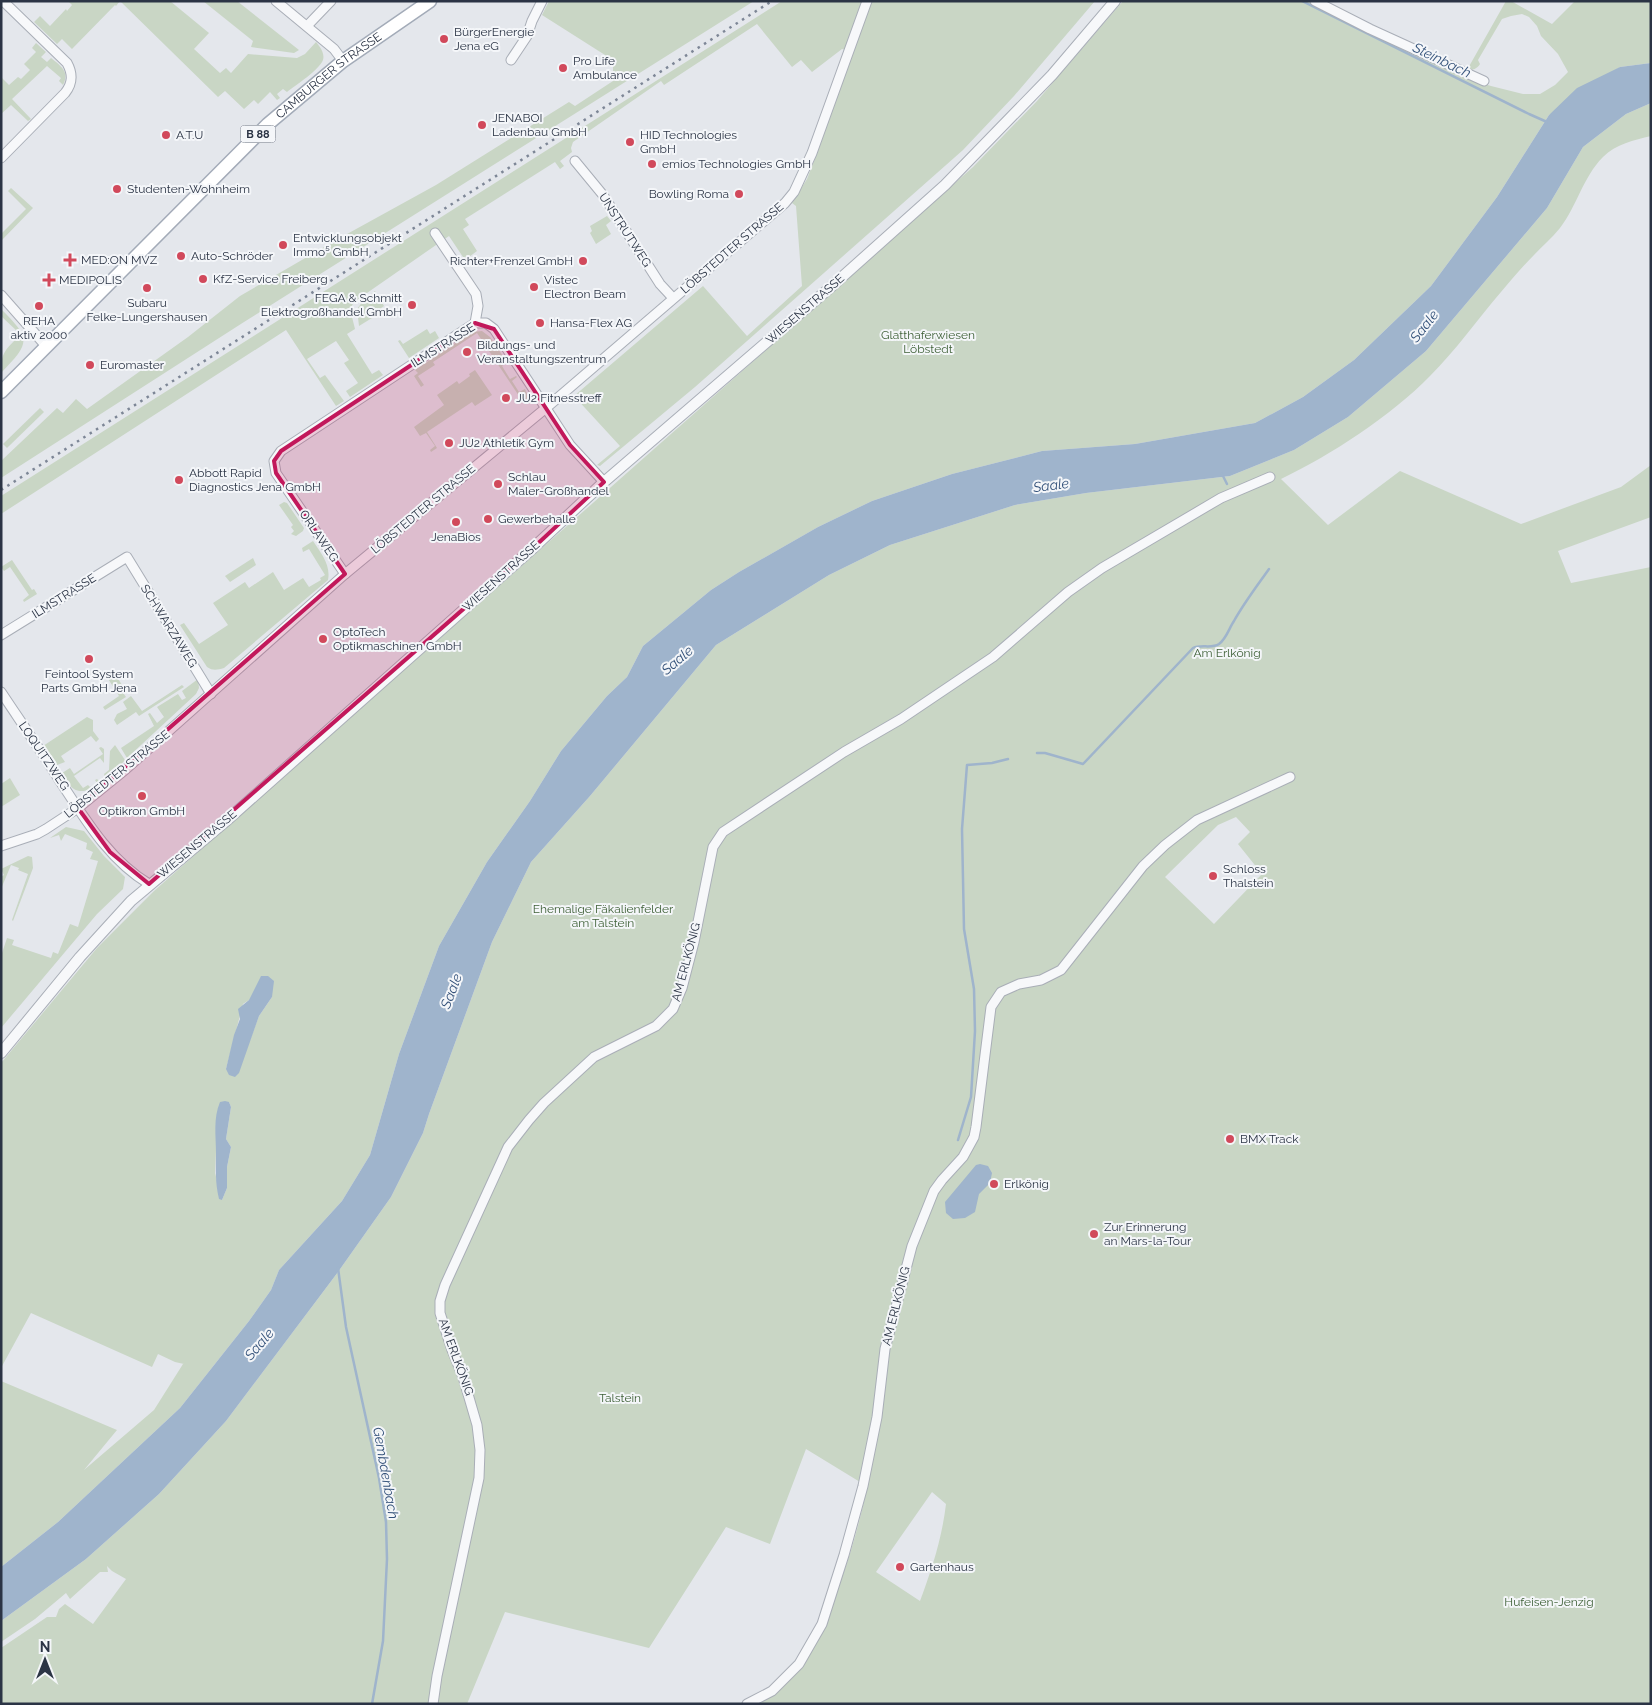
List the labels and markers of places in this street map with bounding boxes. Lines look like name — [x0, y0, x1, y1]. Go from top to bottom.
place label: BürgerEnergie Jena eG — [454, 25, 534, 53]
marker: BürgerEnergie Jena eG — [438, 33, 450, 45]
place label: Pro Life Ambulance — [573, 54, 637, 82]
marker: Pro Life Ambulance — [557, 62, 569, 74]
place label: JENABOI Ladenbau GmbH — [492, 111, 587, 139]
marker: JENABOI Ladenbau GmbH — [476, 119, 488, 131]
place label: A.T.U — [176, 128, 203, 142]
place label: HID Technologies GmbH — [640, 128, 737, 156]
marker: A.T.U — [160, 129, 172, 141]
marker: HID Technologies GmbH — [624, 136, 636, 148]
place label: emios Technologies GmbH — [662, 157, 811, 171]
marker: emios Technologies GmbH — [646, 158, 658, 170]
place label: Studenten-Wohnheim — [127, 182, 250, 196]
marker: Studenten-Wohnheim — [111, 183, 123, 195]
place label: Bowling Roma — [649, 187, 729, 201]
marker: Bowling Roma — [733, 188, 745, 200]
place label: Entwicklungsobjekt Immo⁵ GmbH — [293, 231, 402, 259]
marker: Entwicklungsobjekt Immo⁵ GmbH — [277, 239, 289, 251]
place label: Auto-Schröder — [191, 249, 274, 263]
marker: Auto-Schröder — [175, 250, 187, 262]
marker: MED:ON MVZ — [63, 253, 77, 267]
place label: MED:ON MVZ — [81, 253, 158, 267]
place label: Richter+Frenzel GmbH — [450, 254, 573, 268]
marker: Richter+Frenzel GmbH — [577, 255, 589, 267]
place label: KfZ-Service Freiberg — [213, 272, 328, 286]
place label: MEDIPOLIS — [59, 273, 122, 287]
marker: KfZ-Service Freiberg — [197, 273, 209, 285]
place label: Vistec Electron Beam — [544, 273, 626, 301]
marker: MEDIPOLIS — [43, 274, 55, 286]
marker: Vistec Electron Beam — [528, 281, 540, 293]
marker: Subaru Felke-Lungershausen — [141, 282, 153, 294]
place label: FEGA & Schmitt Elektrogroßhandel GmbH — [261, 291, 402, 319]
place label: Subaru Felke-Lungershausen — [86, 296, 208, 324]
marker: FEGA & Schmitt Elektrogroßhandel GmbH — [406, 299, 418, 311]
marker: REHA aktiv 2000 — [33, 300, 45, 312]
place label: REHA aktiv 2000 — [11, 314, 67, 342]
place label: Hansa-Flex AG — [550, 316, 632, 330]
marker: Hansa-Flex AG — [534, 317, 546, 329]
place label: Bildungs- und Veranstaltungszentrum — [477, 338, 606, 366]
marker: Bildungs- und Veranstaltungszentrum — [461, 346, 473, 358]
place label: Euromaster — [100, 358, 165, 372]
marker: Euromaster — [84, 359, 96, 371]
place label: JU2 Fitnesstreff — [516, 391, 602, 405]
marker: JU2 Fitnesstreff — [500, 392, 512, 404]
place label: JU2 Athletik Gym — [459, 436, 554, 450]
marker: JU2 Athletik Gym — [443, 437, 455, 449]
place label: Abbott Rapid Diagnostics Jena GmbH — [189, 466, 321, 494]
place label: Schlau Maler-Großhandel — [508, 470, 610, 498]
marker: Abbott Rapid Diagnostics Jena GmbH — [173, 474, 185, 486]
marker: Schlau Maler-Großhandel — [492, 478, 504, 490]
place label: Gewerbehalle — [498, 512, 576, 526]
marker: Gewerbehalle — [482, 513, 494, 525]
marker: JenaBios — [450, 516, 462, 528]
place label: JenaBios — [431, 530, 481, 544]
place label: OptoTech Optikmaschinen GmbH — [333, 625, 462, 653]
marker: OptoTech Optikmaschinen GmbH — [317, 633, 329, 645]
marker: Feintool System Parts GmbH Jena — [83, 653, 95, 665]
place label: Feintool System Parts GmbH Jena — [41, 667, 137, 695]
marker: Optikron GmbH — [136, 790, 148, 802]
place label: Optikron GmbH — [99, 804, 185, 818]
place label: Schloss Thalstein — [1223, 862, 1274, 890]
marker: Schloss Thalstein — [1207, 870, 1219, 882]
place label: BMX Track — [1240, 1132, 1299, 1146]
marker: BMX Track — [1224, 1133, 1236, 1145]
place label: Erlkönig — [1004, 1177, 1049, 1191]
marker: Erlkönig — [988, 1178, 1000, 1190]
place label: Zur Erinnerung an Mars-la-Tour — [1104, 1220, 1192, 1248]
marker: Zur Erinnerung an Mars-la-Tour — [1088, 1228, 1100, 1240]
place label: Gartenhaus — [910, 1560, 974, 1574]
marker: Gartenhaus — [894, 1561, 906, 1573]

